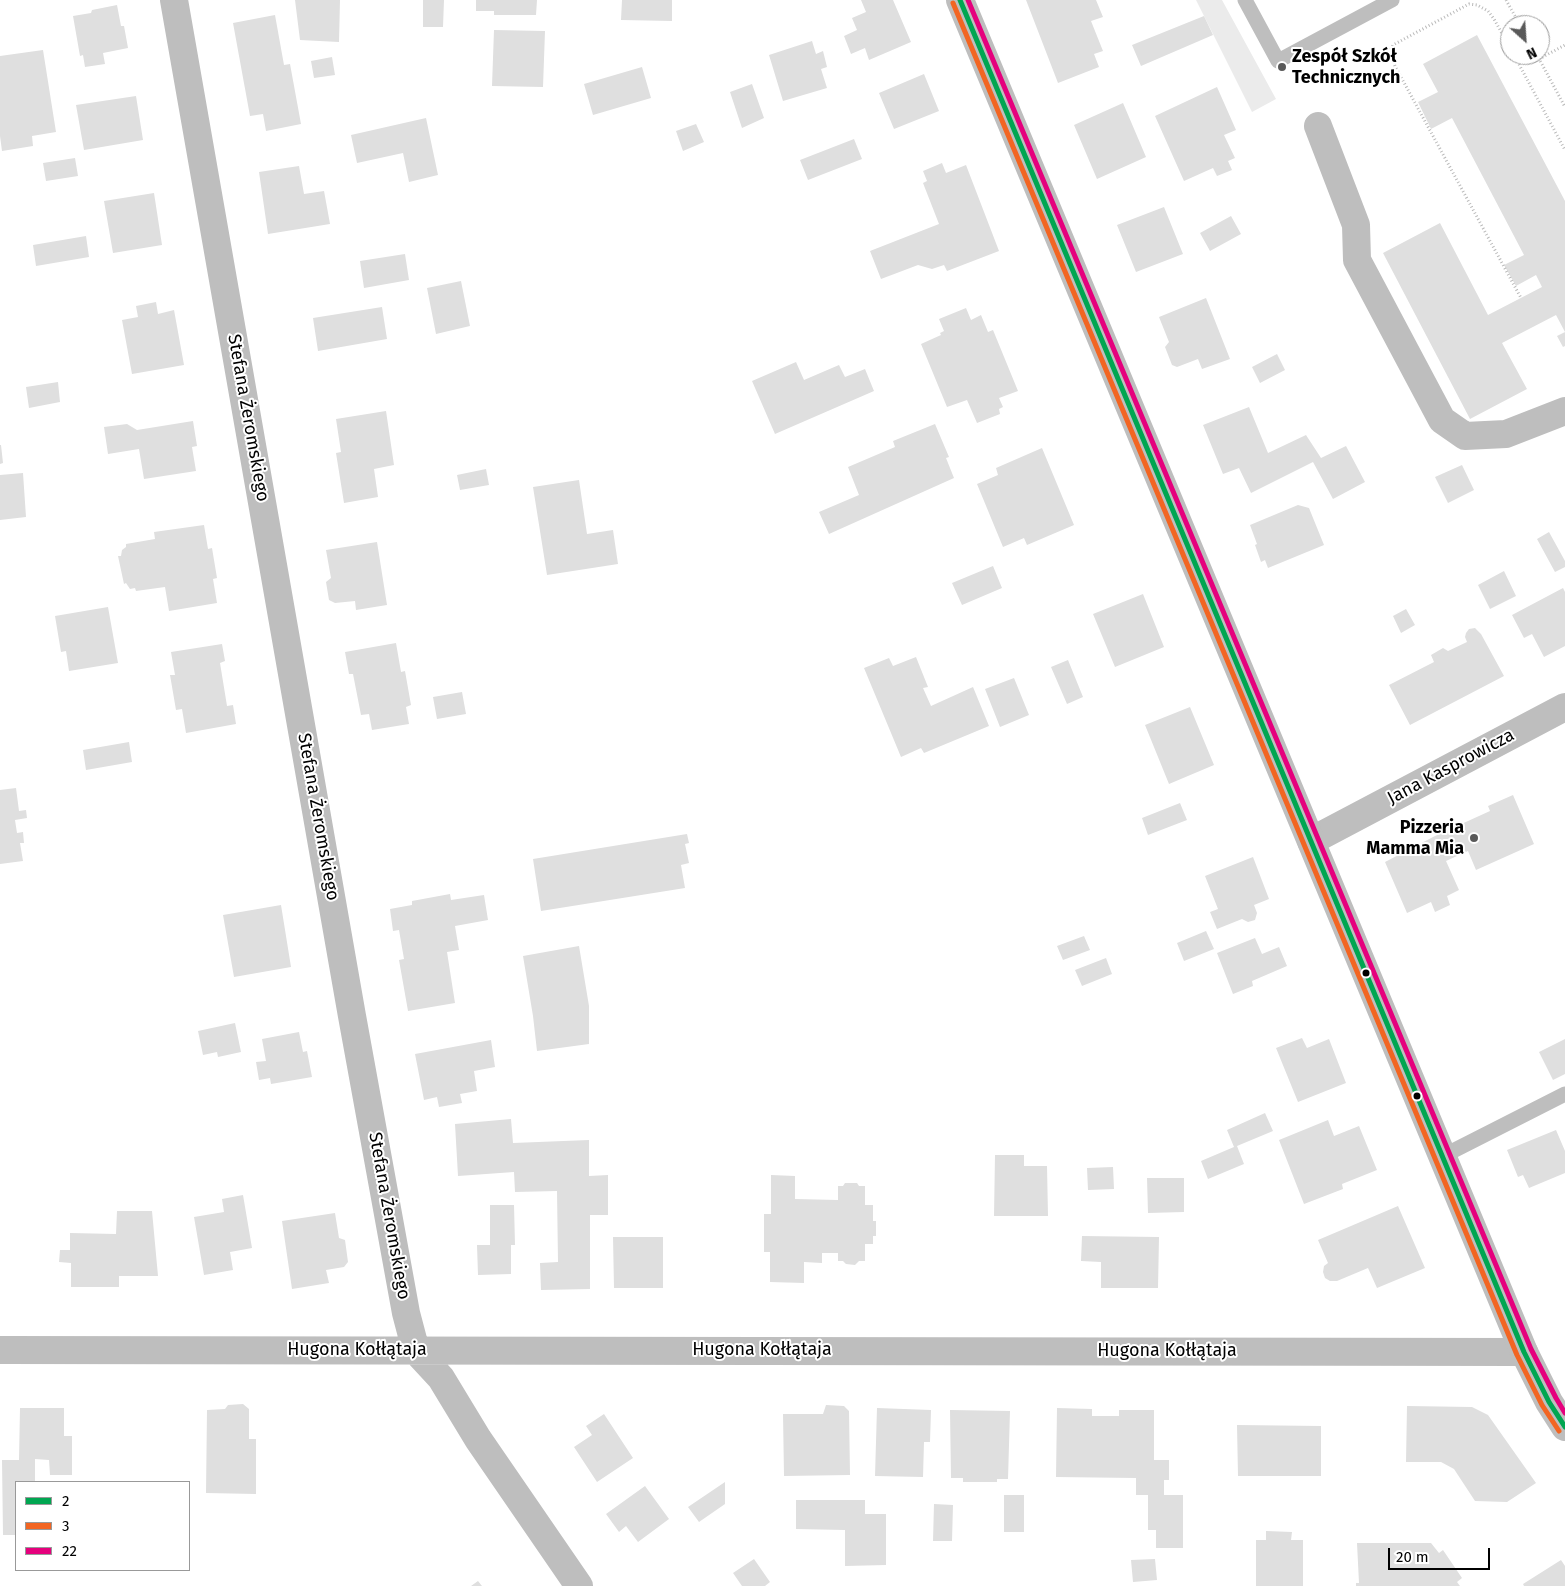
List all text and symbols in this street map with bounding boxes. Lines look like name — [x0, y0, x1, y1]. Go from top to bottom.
north arrow — [1500, 15, 1550, 65]
text: N — [1523, 43, 1539, 63]
place label: Zespół Szkół Technicznych — [1292, 46, 1400, 88]
marker: Zespół Szkół Technicznych — [1276, 61, 1288, 73]
street label: Stefana Żeromskiego — [223, 333, 273, 503]
street label: Jana Kasprowicza — [1384, 724, 1518, 810]
street label: Stefana Żeromskiego — [293, 732, 343, 902]
place label: Pizzeria Mamma Mia — [1366, 817, 1464, 860]
marker: Pizzeria Mamma Mia — [1468, 832, 1480, 844]
unlabelled marker — [1361, 968, 1371, 978]
unlabelled marker — [1412, 1091, 1422, 1101]
street label: Stefana Żeromskiego — [364, 1131, 414, 1301]
street label: Hugona Kołłątaja — [287, 1339, 427, 1361]
street label: Hugona Kołłątaja — [692, 1339, 832, 1361]
street label: Hugona Kołłątaja — [1097, 1340, 1237, 1362]
legend — [15, 1481, 190, 1571]
text: 2 — [62, 1492, 69, 1510]
text: 3 — [62, 1517, 70, 1535]
scale bar — [1390, 1538, 1492, 1570]
text: 22 — [62, 1542, 77, 1560]
text: 20 m — [1396, 1548, 1429, 1566]

